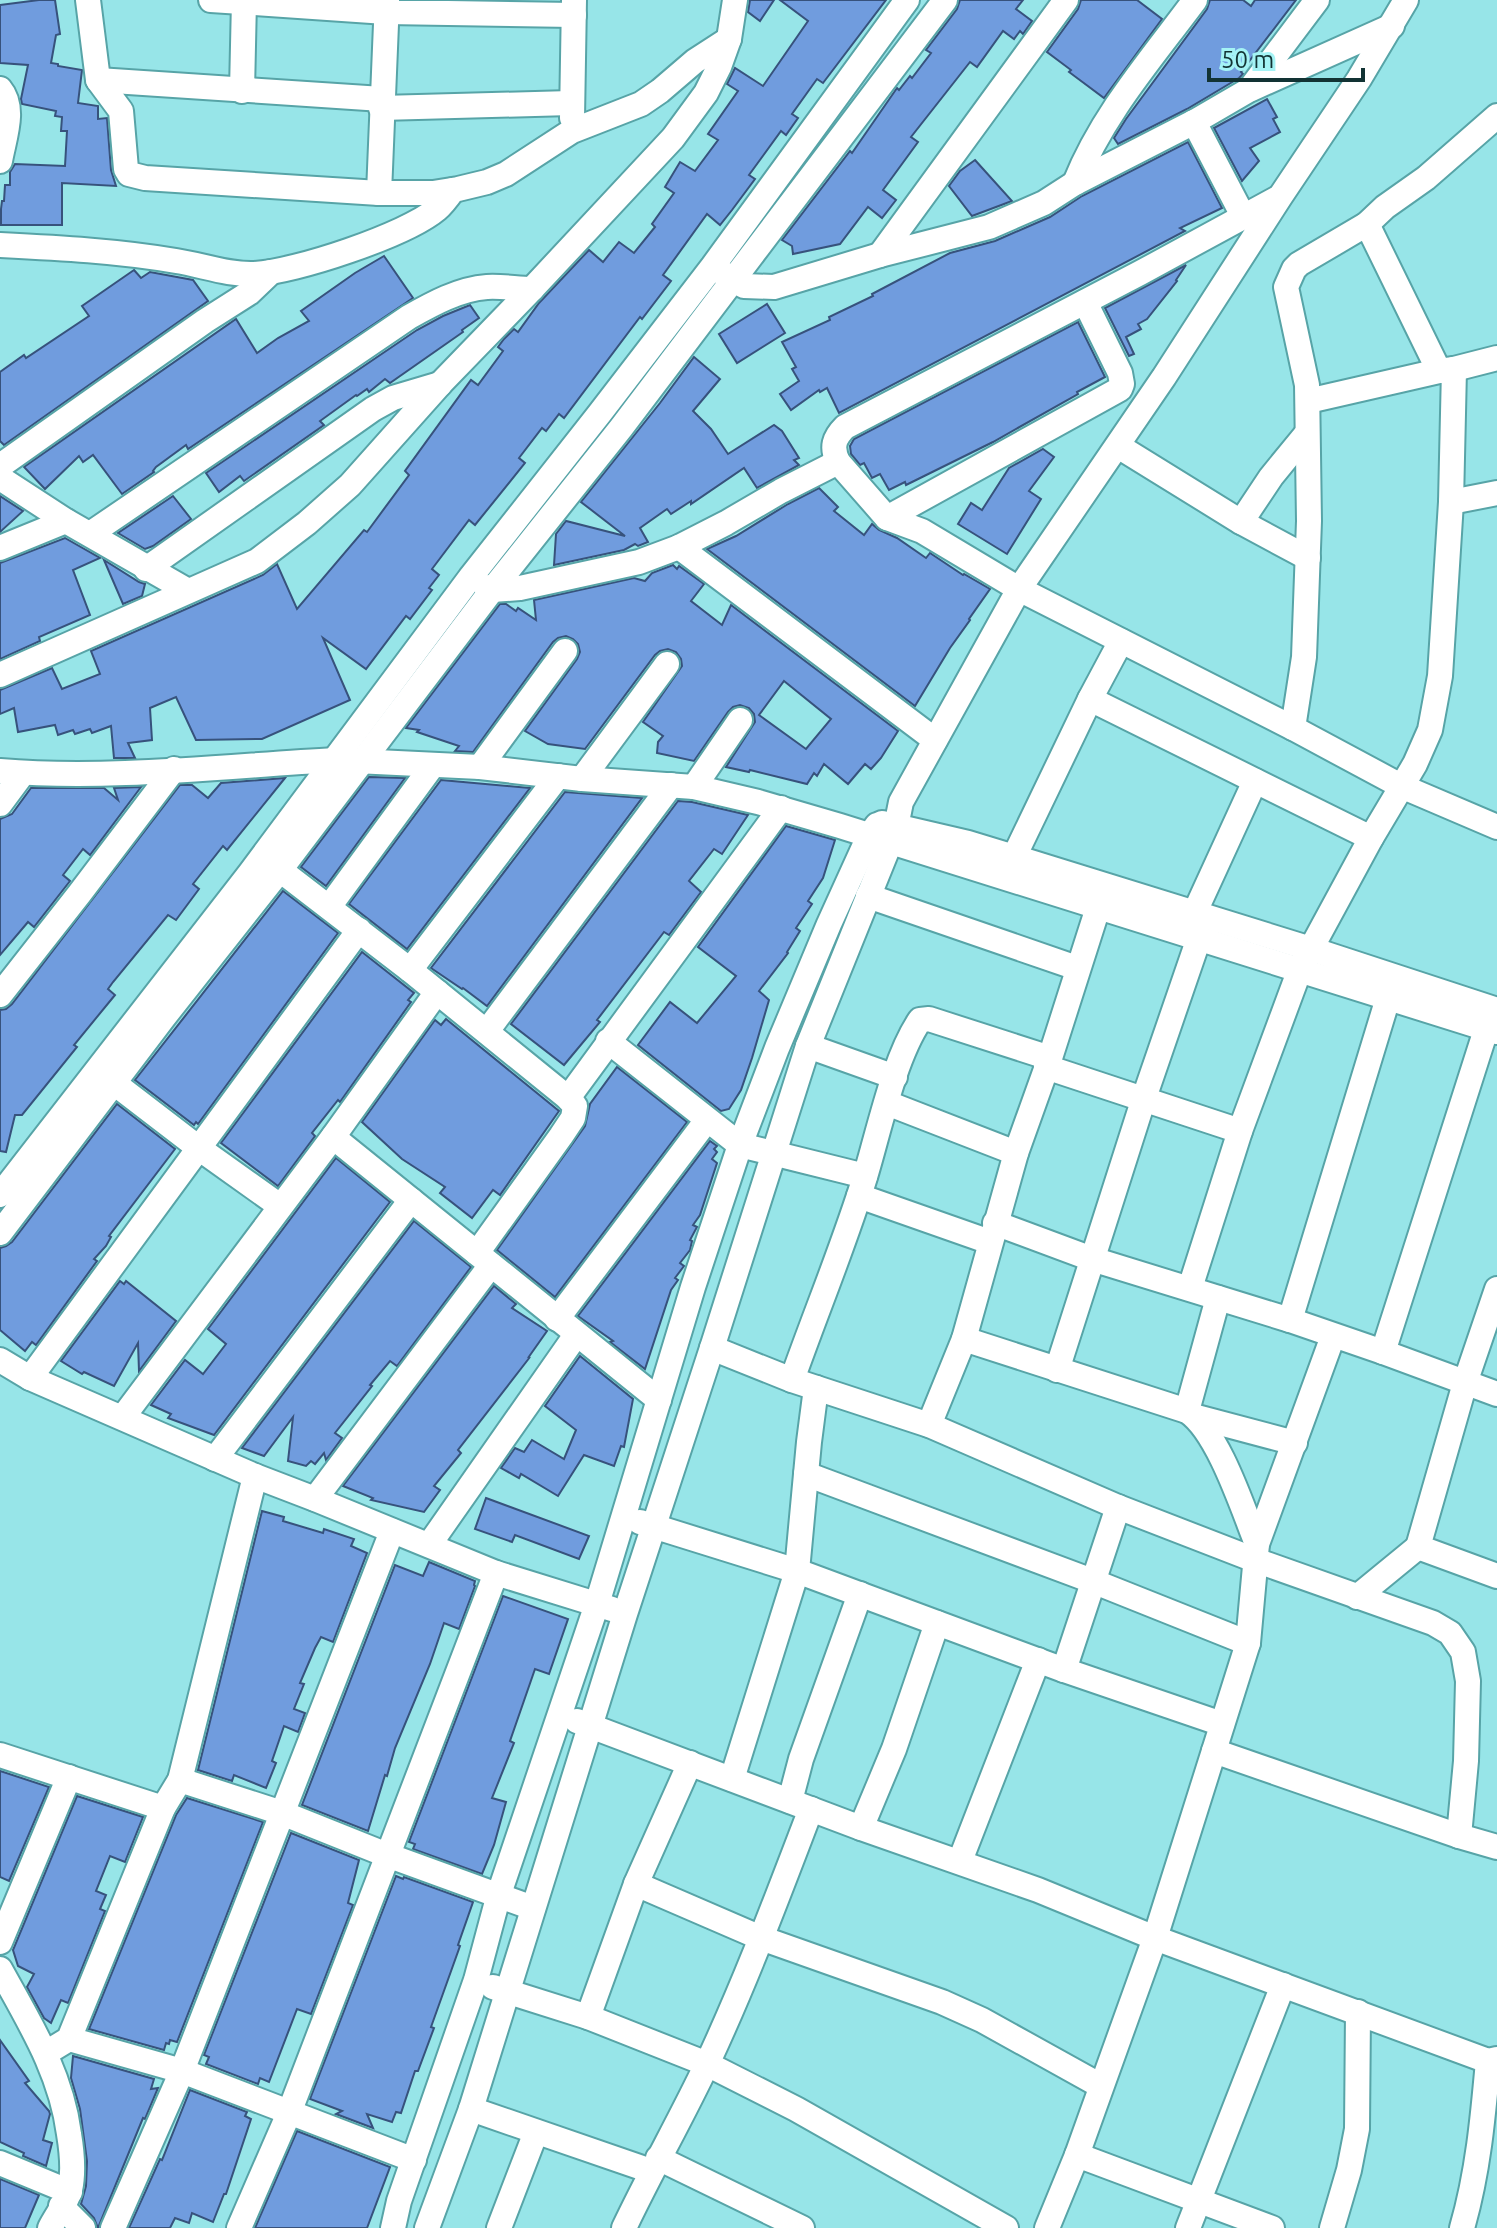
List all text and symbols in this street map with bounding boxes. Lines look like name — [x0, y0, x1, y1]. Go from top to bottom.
scale bar — [1209, 32, 1363, 82]
text: 50 m — [1221, 46, 1274, 73]

